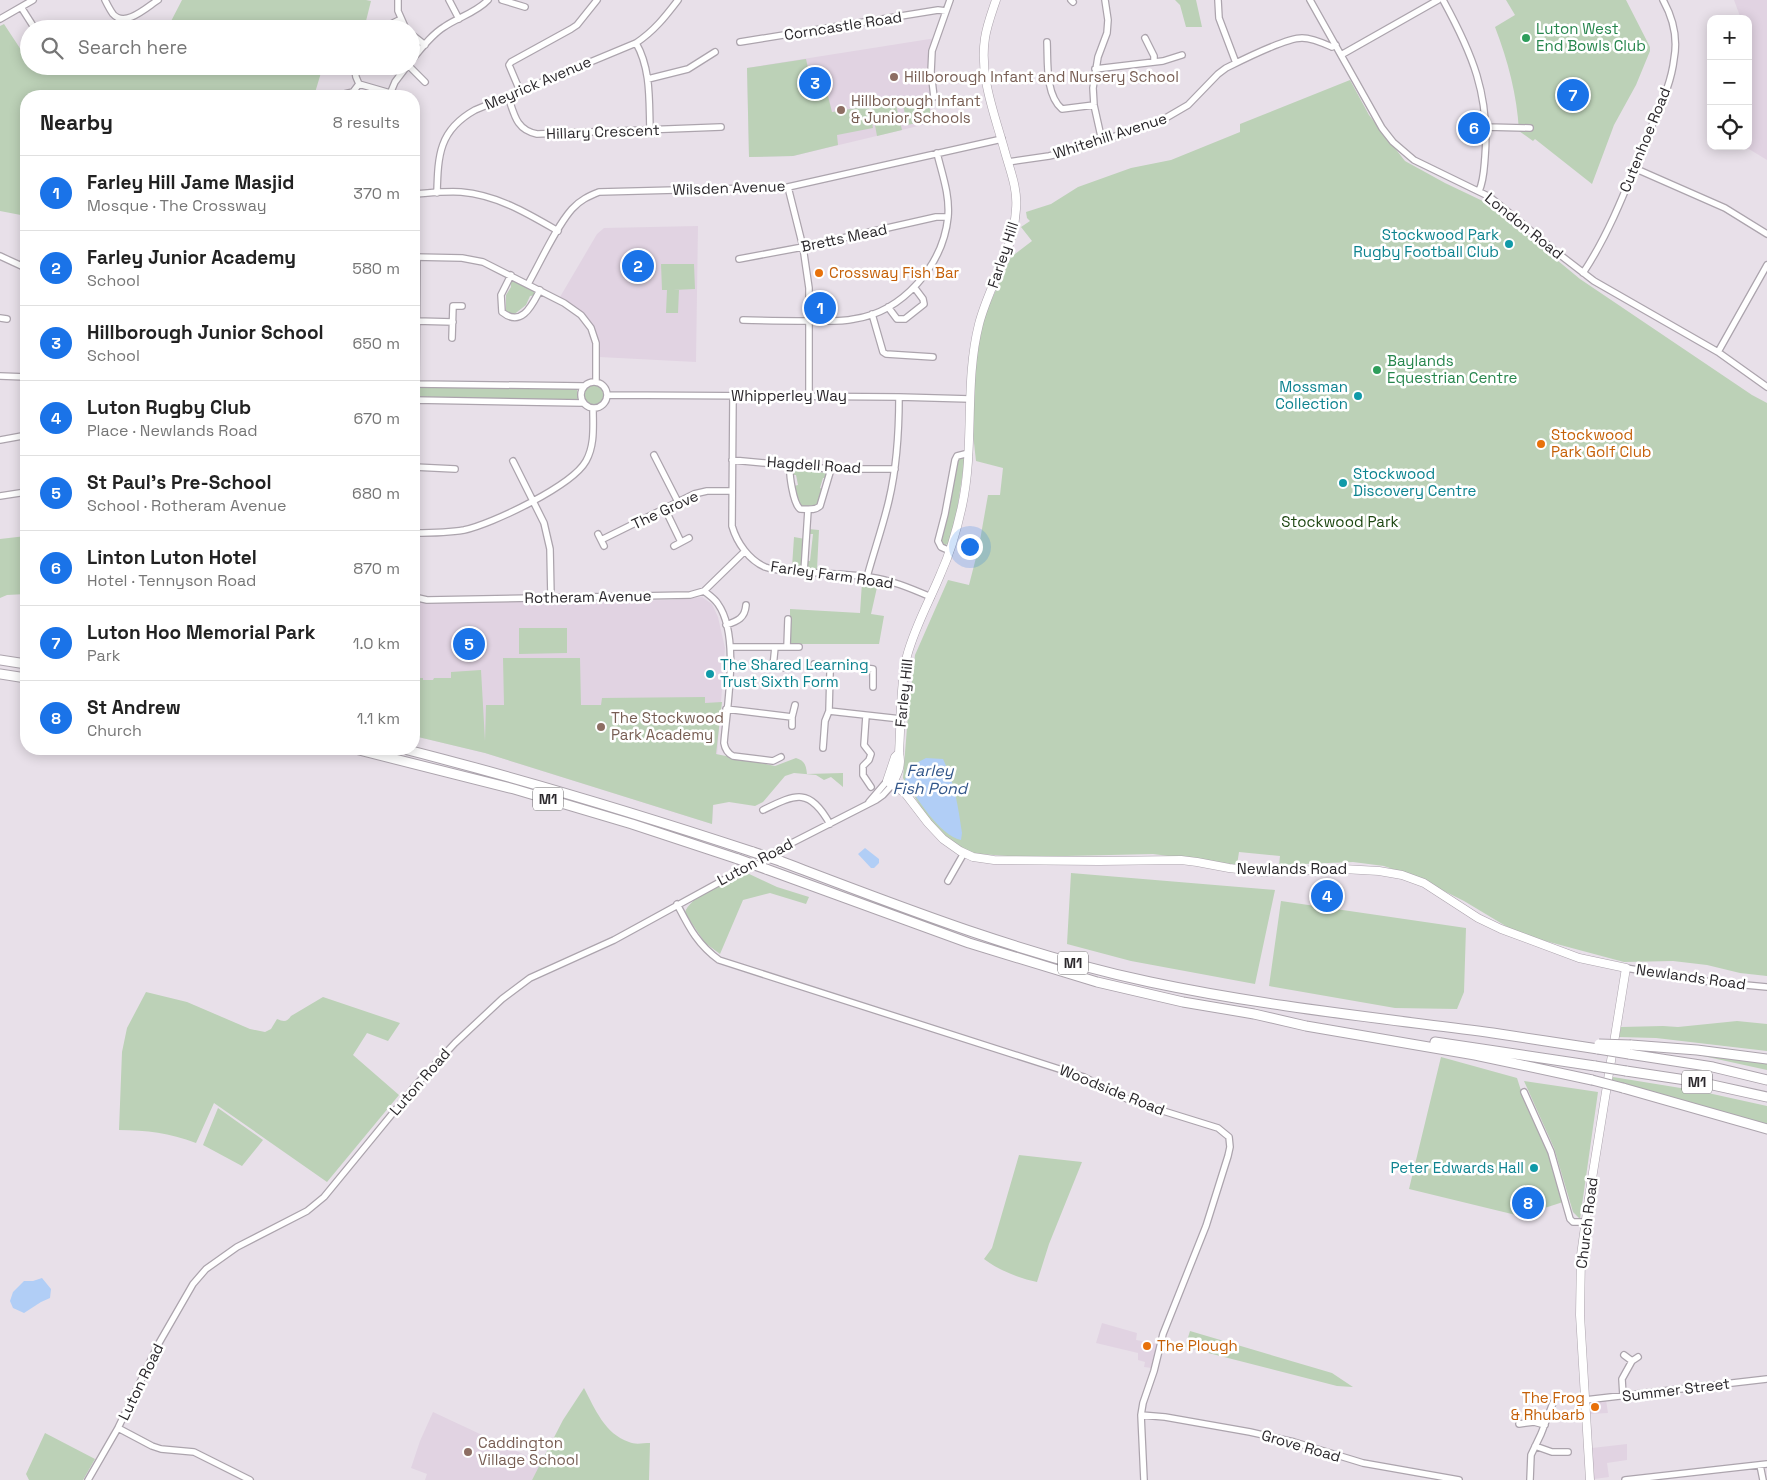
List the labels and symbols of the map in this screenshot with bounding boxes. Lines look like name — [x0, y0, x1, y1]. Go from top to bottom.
street label: Corncastle Road — [783, 7, 903, 44]
place label: Luton West End Bowls Club — [1536, 19, 1646, 55]
marker: Luton West End Bowls Club — [1520, 32, 1532, 44]
street label: Meyrick Avenue — [482, 51, 594, 114]
pin: 3 — [799, 64, 831, 102]
place label: Hillborough Infant and Nursery School — [904, 67, 1179, 86]
marker: Hillborough Infant and Nursery School — [888, 71, 900, 83]
pin: 7 — [1557, 76, 1589, 114]
street label: Cutenhoe Road — [1615, 85, 1674, 195]
place label: Hillborough Infant & Junior Schools — [851, 91, 981, 127]
marker: Hillborough Infant & Junior Schools — [835, 104, 847, 116]
street label: Whitehill Avenue — [1051, 108, 1169, 163]
pin: 6 — [1458, 109, 1490, 147]
street label: Hillary Crescent — [546, 120, 660, 143]
street label: Wilsden Avenue — [672, 176, 786, 199]
street label: London Road — [1481, 188, 1567, 263]
street label: Bretts Mead — [799, 219, 889, 256]
street label: Farley Hill — [983, 219, 1022, 290]
place label: Stockwood Park Rugby Football Club — [1353, 225, 1499, 261]
marker: Stockwood Park Rugby Football Club — [1503, 238, 1515, 250]
pin: 2 — [622, 247, 654, 285]
place label: Crossway Fish Bar — [829, 263, 960, 282]
marker: Crossway Fish Bar — [813, 267, 825, 279]
pin: 1 — [804, 289, 836, 327]
place label: Baylands Equestrian Centre — [1387, 351, 1518, 387]
marker: Baylands Equestrian Centre — [1371, 364, 1383, 376]
place label: Mossman Collection — [1275, 377, 1348, 413]
street label: Whipperley Way — [731, 386, 847, 405]
marker: Mossman Collection — [1352, 390, 1364, 402]
place label: Stockwood Park Golf Club — [1551, 425, 1652, 461]
marker: Stockwood Park Golf Club — [1535, 438, 1547, 450]
street label: Hagdell Road — [766, 452, 862, 477]
place label: Stockwood Discovery Centre — [1353, 464, 1477, 500]
marker: Stockwood Discovery Centre — [1337, 477, 1349, 489]
street label: The Grove — [628, 486, 701, 533]
park label: Stockwood Park — [1281, 512, 1399, 531]
your location — [957, 534, 983, 560]
street label: Farley Farm Road — [769, 556, 895, 593]
street label: Rotheram Avenue — [524, 586, 652, 607]
pin: 5 — [453, 625, 485, 663]
place label: The Shared Learning Trust Sixth Form — [720, 655, 869, 691]
street label: Farley Hill — [890, 658, 917, 728]
marker: The Shared Learning Trust Sixth Form — [704, 668, 716, 680]
place label: The Stockwood Park Academy — [611, 708, 724, 744]
marker: The Stockwood Park Academy — [595, 721, 607, 733]
water label: Farley Fish Pond — [893, 760, 969, 799]
road number: M1 — [533, 788, 563, 811]
street label: Luton Road — [714, 834, 796, 889]
street label: Newlands Road — [1237, 859, 1347, 878]
pin: 4 — [1311, 877, 1343, 915]
road number: M1 — [1058, 951, 1088, 974]
street label: Newlands Road — [1635, 959, 1747, 994]
street label: Luton Road — [385, 1044, 454, 1119]
street label: Woodside Road — [1057, 1060, 1168, 1119]
road number: M1 — [1682, 1070, 1712, 1094]
place label: Peter Edwards Hall — [1390, 1158, 1524, 1177]
marker: Peter Edwards Hall — [1528, 1162, 1540, 1174]
street label: Church Road — [1571, 1176, 1602, 1270]
pin: 8 — [1512, 1184, 1544, 1222]
place label: The Plough — [1157, 1336, 1238, 1355]
street label: Luton Road — [114, 1340, 167, 1423]
marker: The Plough — [1141, 1340, 1153, 1352]
street label: Summer Street — [1621, 1373, 1731, 1406]
place label: The Frog & Rhubarb — [1511, 1388, 1585, 1424]
marker: The Frog & Rhubarb — [1589, 1401, 1601, 1413]
street label: Grove Road — [1259, 1425, 1343, 1466]
place label: Caddington Village School — [478, 1433, 579, 1469]
marker: Caddington Village School — [462, 1446, 474, 1458]

